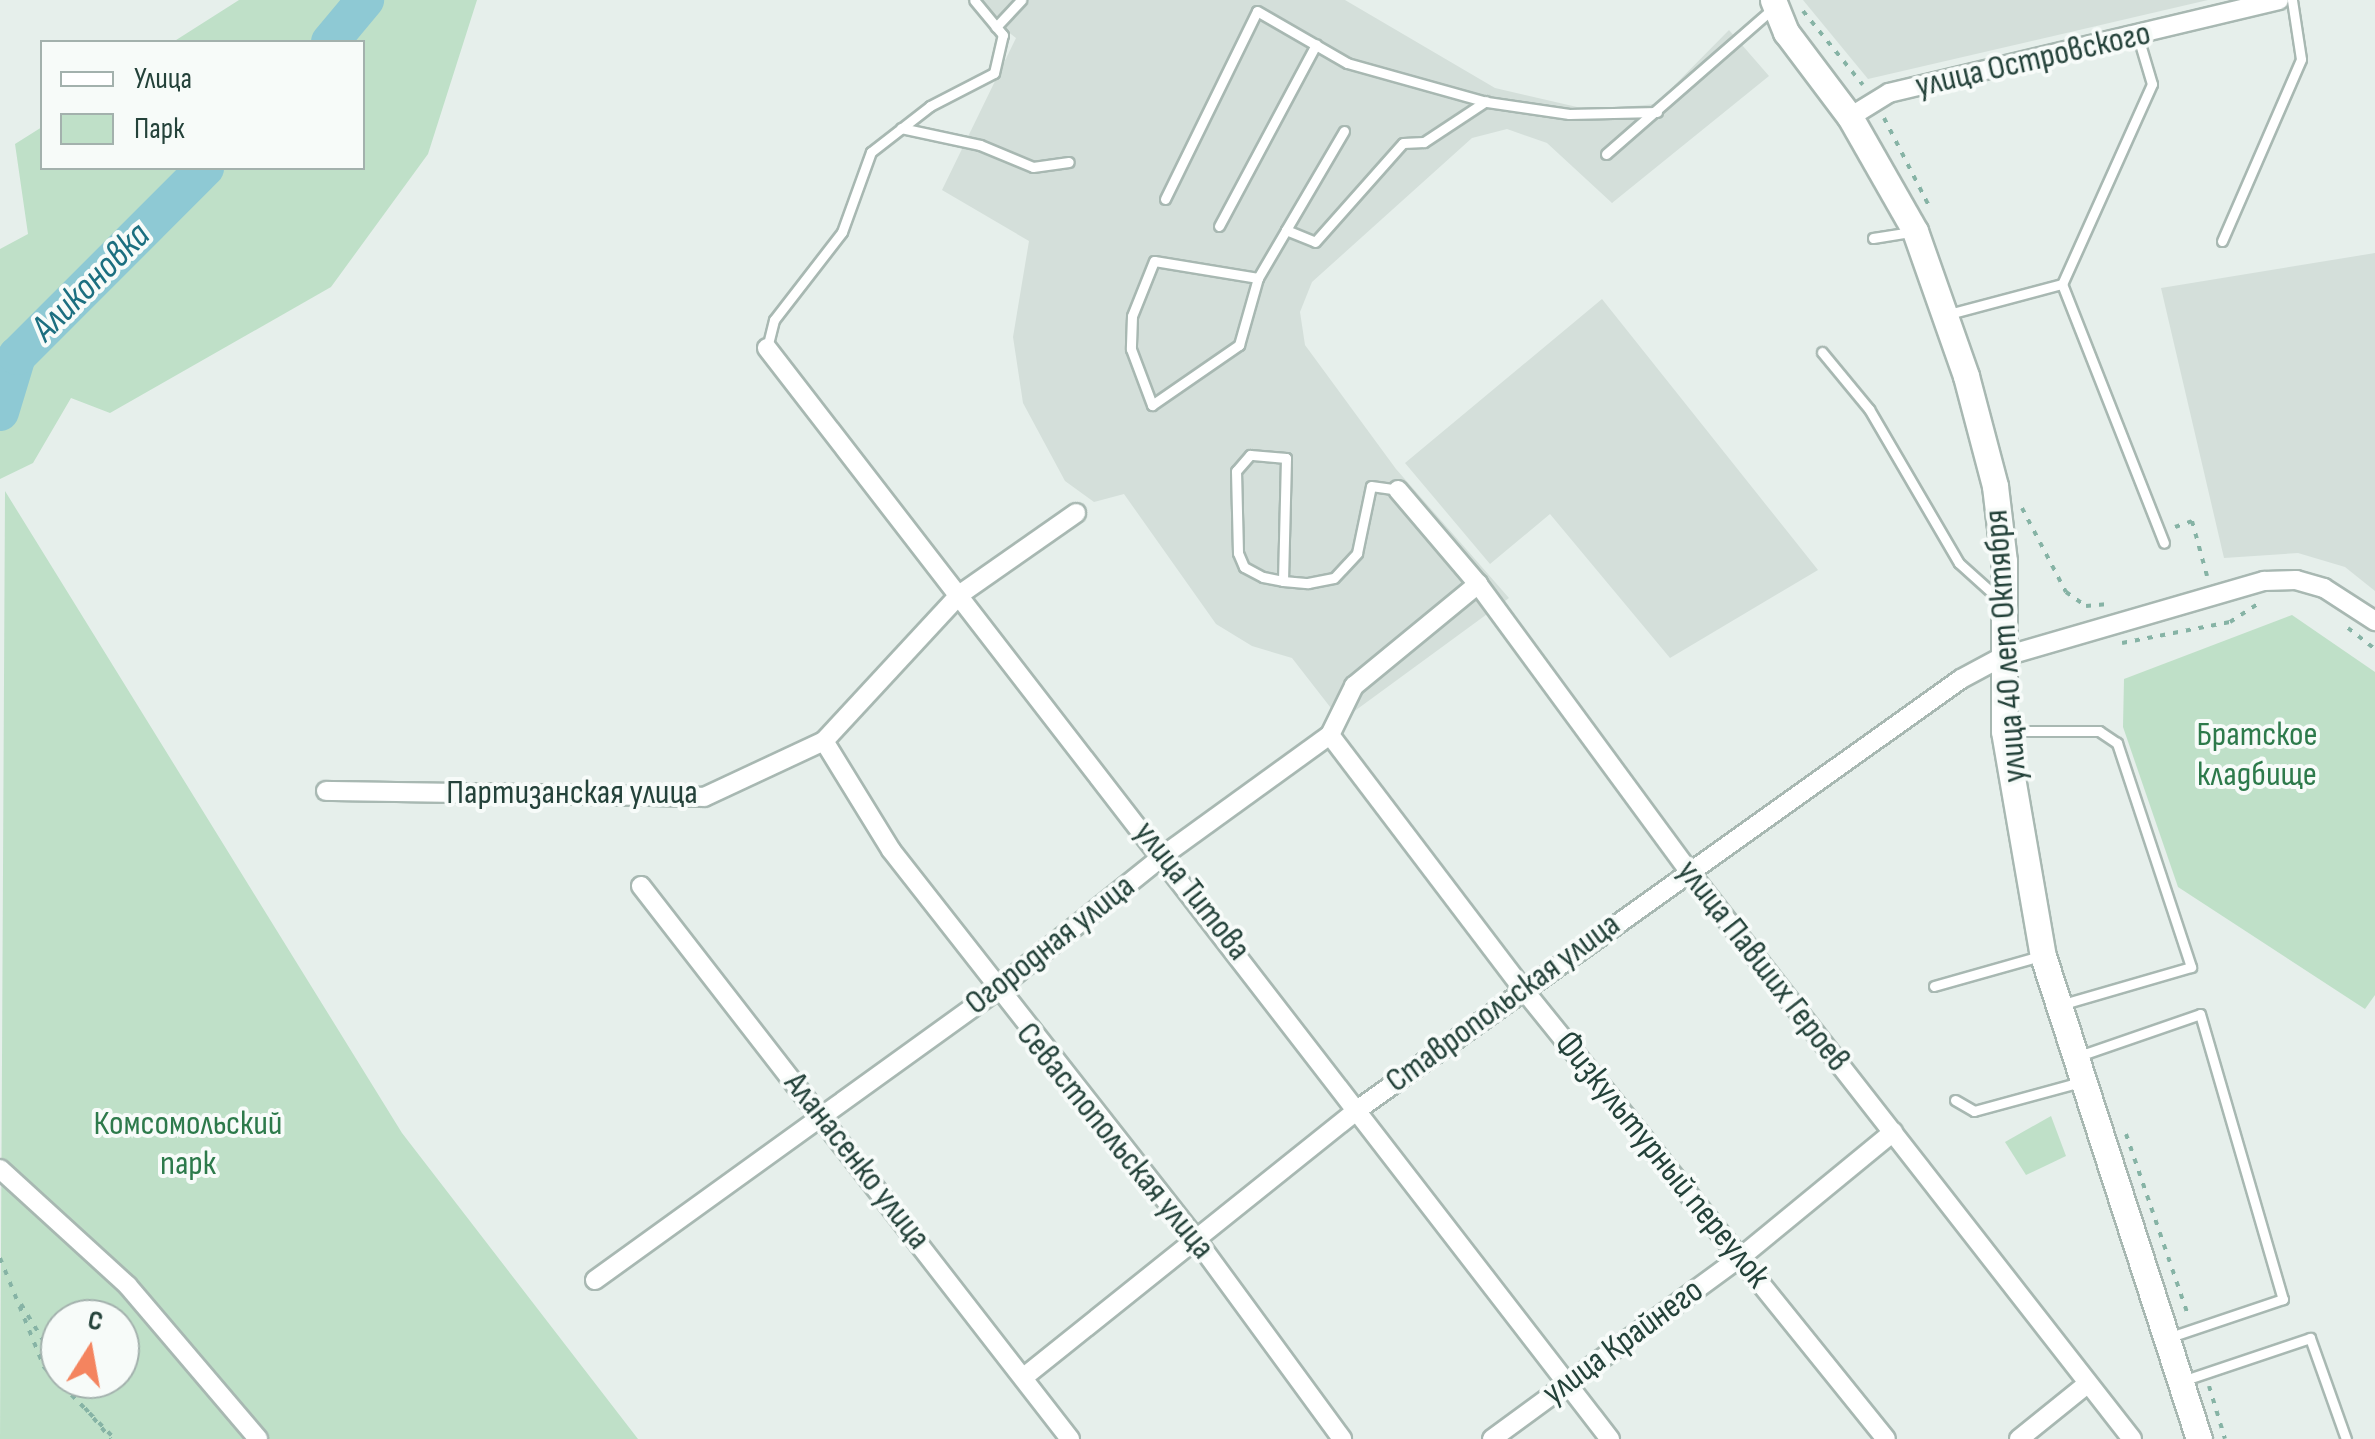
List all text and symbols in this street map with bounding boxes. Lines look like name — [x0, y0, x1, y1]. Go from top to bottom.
street label: улица Островского — [1911, 13, 2155, 107]
legend — [40, 40, 365, 170]
text: Улица — [134, 61, 192, 97]
text: Парк — [134, 111, 185, 147]
water label: Аликоновка — [22, 213, 160, 351]
street label: улица 40 лет Октября — [1976, 508, 2036, 784]
park label: Братское кладбище — [2196, 714, 2318, 796]
street label: Партизанская улица — [446, 772, 698, 814]
street label: улица Титова — [1125, 813, 1259, 969]
street label: улица Павших Героев — [1667, 852, 1859, 1080]
street label: Огородная улица — [957, 866, 1143, 1024]
street label: Ставропольская улица — [1378, 904, 1628, 1102]
street label: Севастопольская улица — [1007, 1014, 1223, 1268]
street label: Физкультурный переулок — [1546, 1023, 1778, 1297]
street label: Аланасенко улица — [775, 1064, 939, 1258]
park label: Комсомольский парк — [94, 1103, 282, 1185]
street label: улица Крайнего — [1535, 1270, 1711, 1414]
north arrow — [40, 1299, 140, 1399]
text: С — [85, 1303, 106, 1339]

